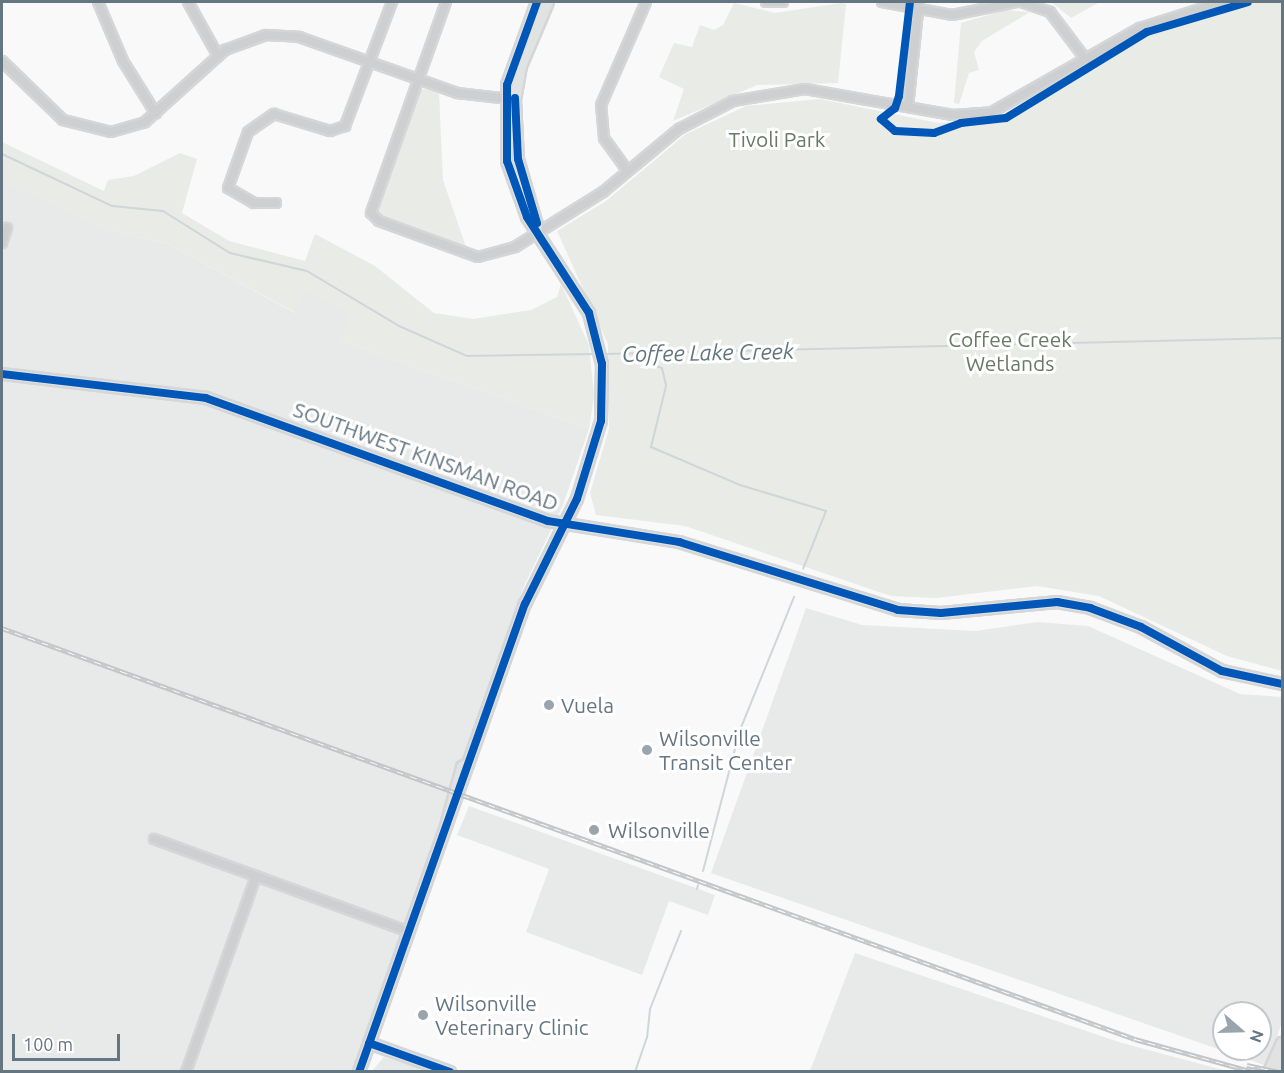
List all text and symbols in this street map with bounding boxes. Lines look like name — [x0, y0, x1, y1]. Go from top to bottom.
park label: Tivoli Park — [729, 126, 825, 152]
park label: Coffee Creek Wetlands — [948, 326, 1072, 376]
water label: Coffee Lake Creek — [622, 337, 794, 367]
street label: SOUTHWEST KINSMAN ROAD — [290, 396, 562, 516]
place label: Vuela — [561, 692, 614, 718]
marker: Vuela — [542, 698, 556, 712]
place label: Wilsonville Transit Center — [659, 725, 792, 775]
marker: Wilsonville Transit Center — [640, 743, 654, 757]
place label: Wilsonville — [608, 817, 710, 843]
marker: Wilsonville — [585, 821, 603, 839]
place label: Wilsonville Veterinary Clinic — [435, 990, 589, 1040]
north arrow — [1212, 1001, 1272, 1061]
marker: Wilsonville Veterinary Clinic — [416, 1008, 430, 1022]
scale bar — [15, 1022, 123, 1060]
text: N — [1247, 1028, 1268, 1045]
text: 100 m — [23, 1034, 73, 1054]

